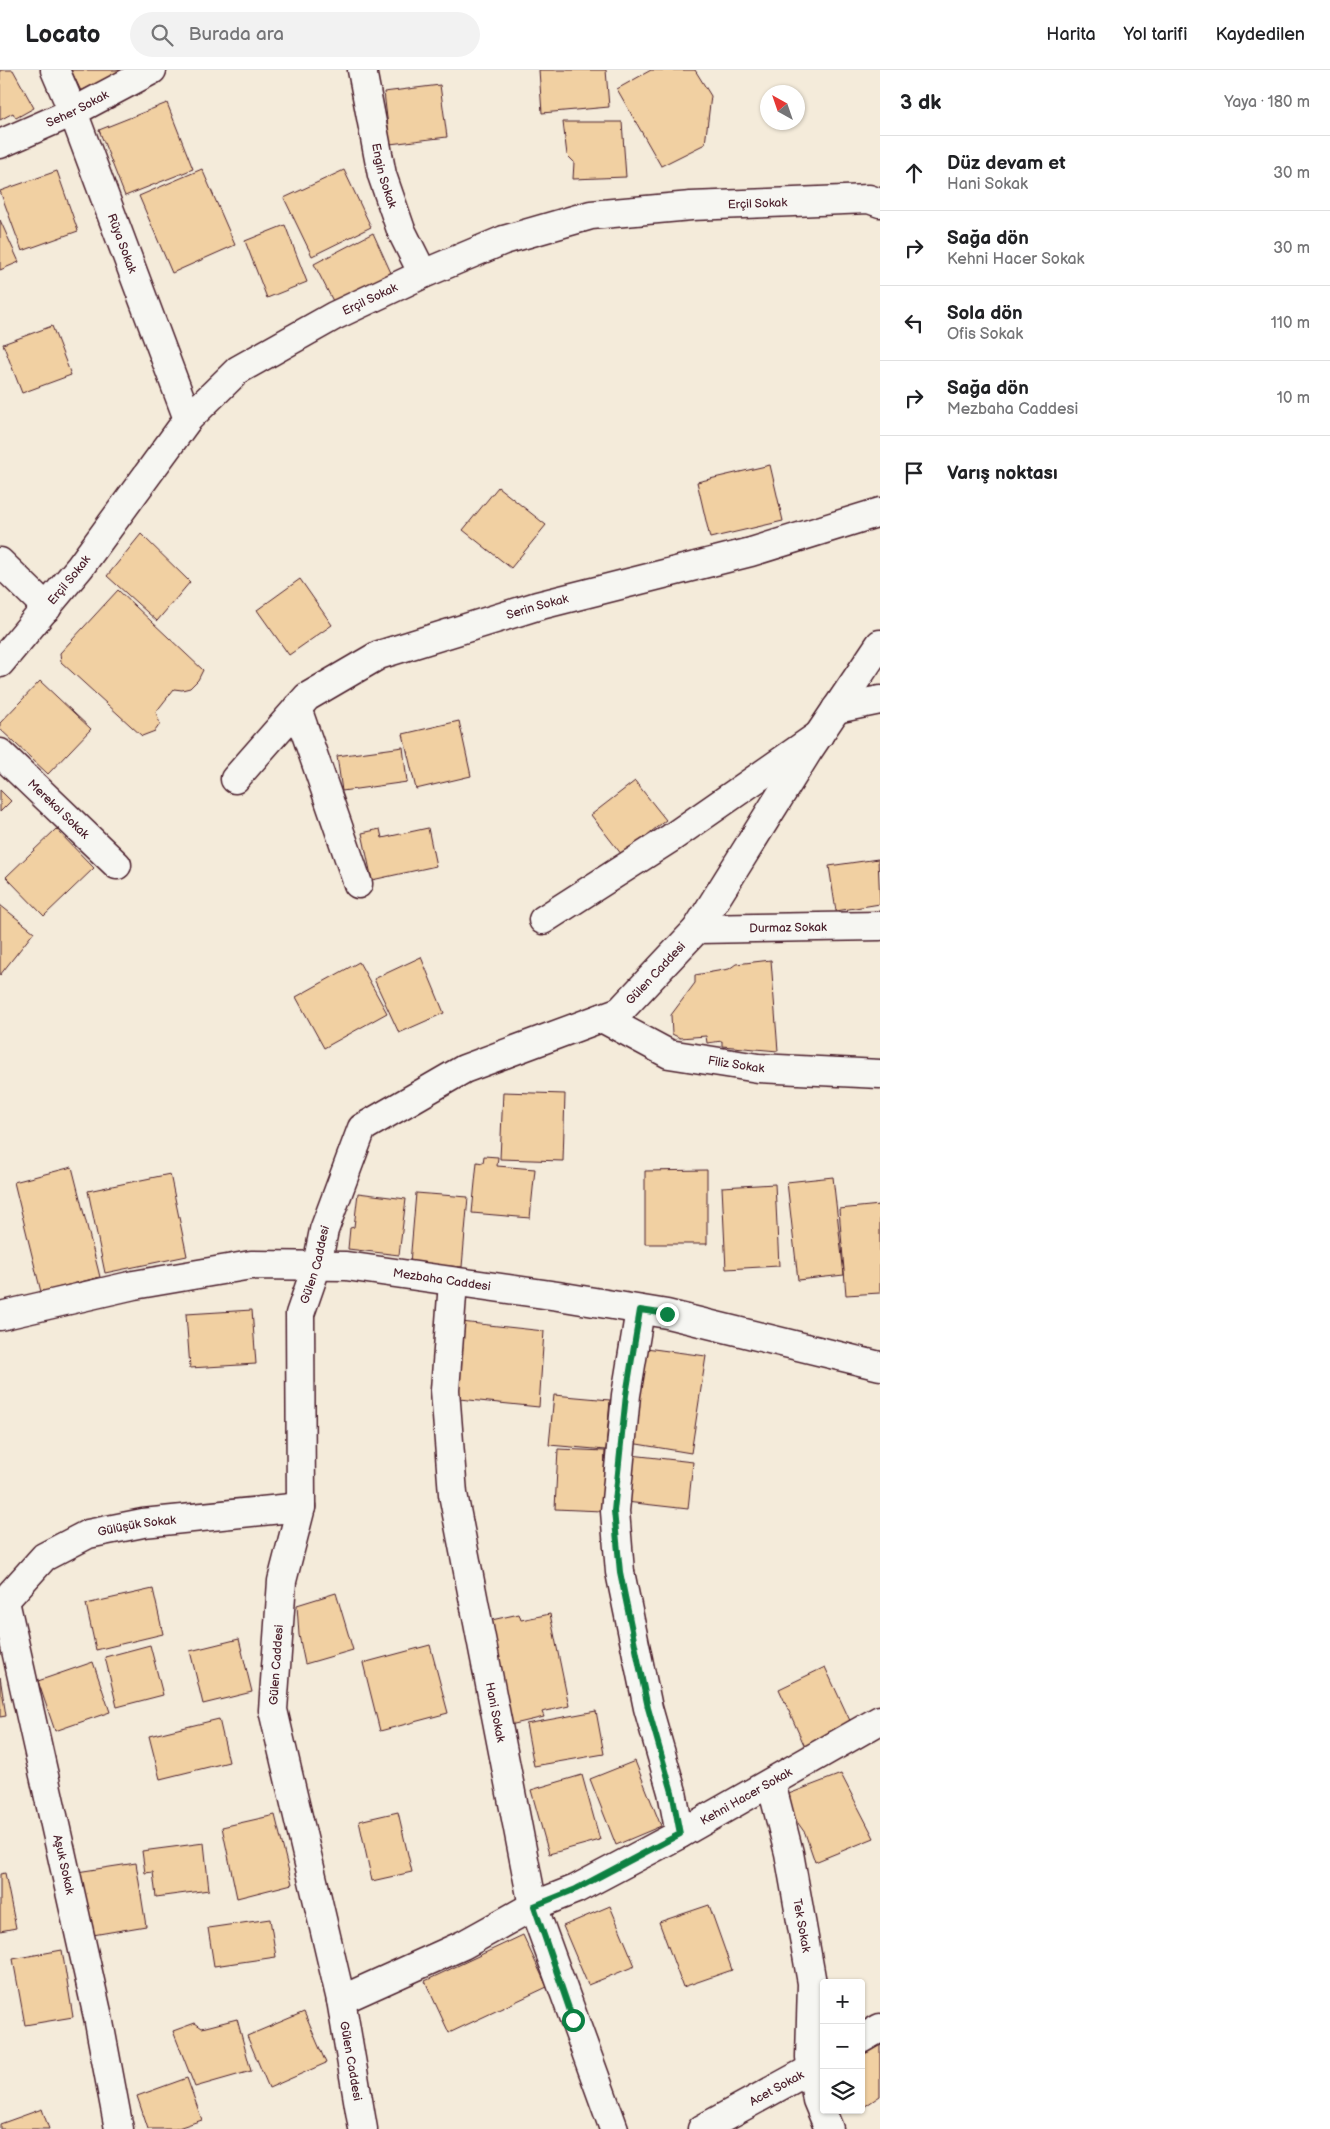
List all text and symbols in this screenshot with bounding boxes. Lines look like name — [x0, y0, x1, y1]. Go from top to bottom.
search box — [130, 12, 480, 57]
text: Locato — [25, 20, 100, 49]
icon: search — [148, 21, 176, 49]
text: Burada ara — [188, 23, 284, 46]
text: Harita — [1046, 24, 1096, 45]
text: Yol tarifi — [1124, 24, 1187, 45]
text: Kaydedilen — [1215, 24, 1305, 45]
north arrow — [760, 85, 805, 130]
street label: Seher Sokak — [44, 87, 112, 131]
text: 3 dk — [900, 90, 941, 115]
text: Yaya · 180 m — [1224, 93, 1310, 112]
street label: Engin Sokak — [368, 142, 400, 210]
text: Düz devam et — [947, 152, 1066, 175]
icon: ahead — [900, 159, 928, 187]
text: 30 m — [1273, 164, 1310, 183]
text: Hani Sokak — [947, 175, 1028, 194]
street label: Erçil Sokak — [727, 195, 788, 213]
street label: Rüya Sokak — [104, 212, 140, 276]
text: Sağa dön — [947, 227, 1029, 250]
icon: right — [900, 234, 928, 262]
text: 30 m — [1273, 239, 1310, 258]
text: Kehni Hacer Sokak — [947, 250, 1084, 269]
street label: Erçil Sokak — [340, 280, 400, 319]
text: Sola dön — [947, 302, 1023, 325]
icon: left — [900, 309, 928, 337]
text: 110 m — [1271, 314, 1310, 333]
text: Ofis Sokak — [947, 325, 1023, 344]
text: Sağa dön — [947, 377, 1029, 400]
icon: right — [900, 384, 928, 412]
text: 10 m — [1277, 389, 1310, 408]
text: Mezbaha Caddesi — [947, 400, 1078, 419]
icon: arrive — [900, 459, 928, 487]
text: Varış noktası — [947, 462, 1058, 485]
street label: Erçil Sokak — [45, 552, 94, 608]
street label: Serin Sokak — [505, 591, 570, 623]
street label: Merekol Sokak — [24, 777, 92, 842]
street label: Durmaz Sokak — [749, 920, 827, 936]
street label: Gülen Caddesi — [623, 939, 689, 1008]
street label: Filiz Sokak — [707, 1053, 765, 1076]
street label: Gülen Caddesi — [297, 1223, 333, 1306]
street label: Mezbaha Caddesi — [392, 1266, 492, 1294]
route end — [656, 1303, 679, 1326]
street label: Gülüşük Sokak — [96, 1513, 177, 1540]
street label: Gülen Caddesi — [266, 1624, 287, 1706]
street label: Hani Sokak — [482, 1681, 508, 1744]
street label: Kehni Hacer Sokak — [698, 1765, 795, 1829]
street label: Aşuk Sokak — [49, 1833, 77, 1896]
street label: Tek Sokak — [789, 1898, 813, 1954]
map controls — [820, 1979, 865, 2114]
button: + — [820, 1979, 865, 2024]
route start — [562, 2009, 585, 2032]
street label: Gülen Caddesi — [336, 2020, 365, 2102]
button: − — [820, 2024, 865, 2069]
street label: Acet Sokak — [747, 2068, 807, 2109]
button: layers — [820, 2069, 865, 2114]

